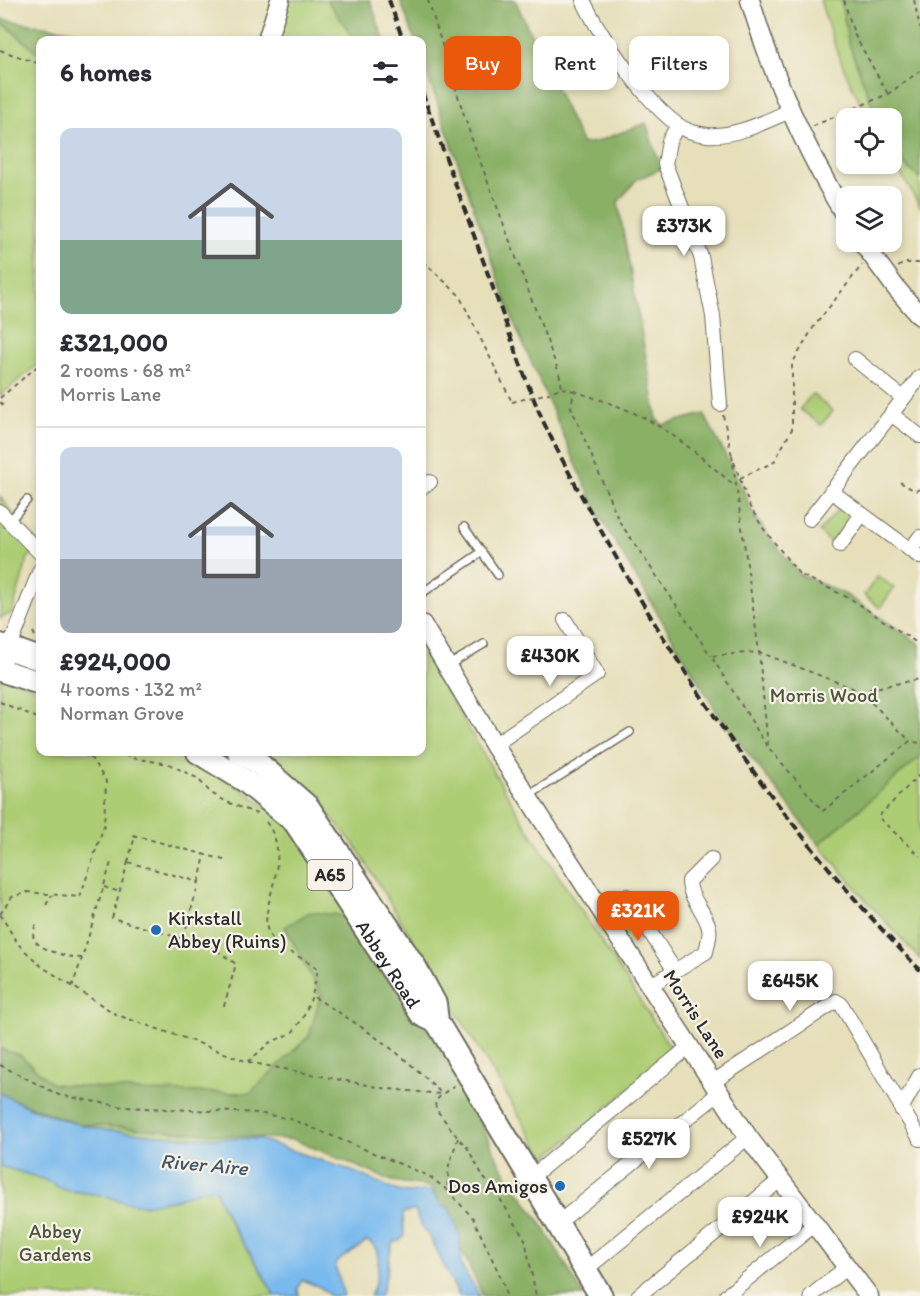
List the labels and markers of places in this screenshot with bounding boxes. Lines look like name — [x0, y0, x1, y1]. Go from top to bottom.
pin: £373K — [642, 206, 726, 257]
pin: £430K — [508, 636, 592, 687]
pin: £321K — [596, 891, 680, 942]
place label: Kirkstall Abbey (Ruins) — [168, 906, 286, 953]
marker: Kirkstall Abbey (Ruins) — [149, 923, 163, 937]
pin: £645K — [748, 961, 832, 1012]
pin: £527K — [607, 1119, 691, 1170]
place label: Dos Amigos — [448, 1174, 548, 1198]
marker: Dos Amigos — [553, 1179, 567, 1193]
pin: £924K — [718, 1197, 802, 1248]

